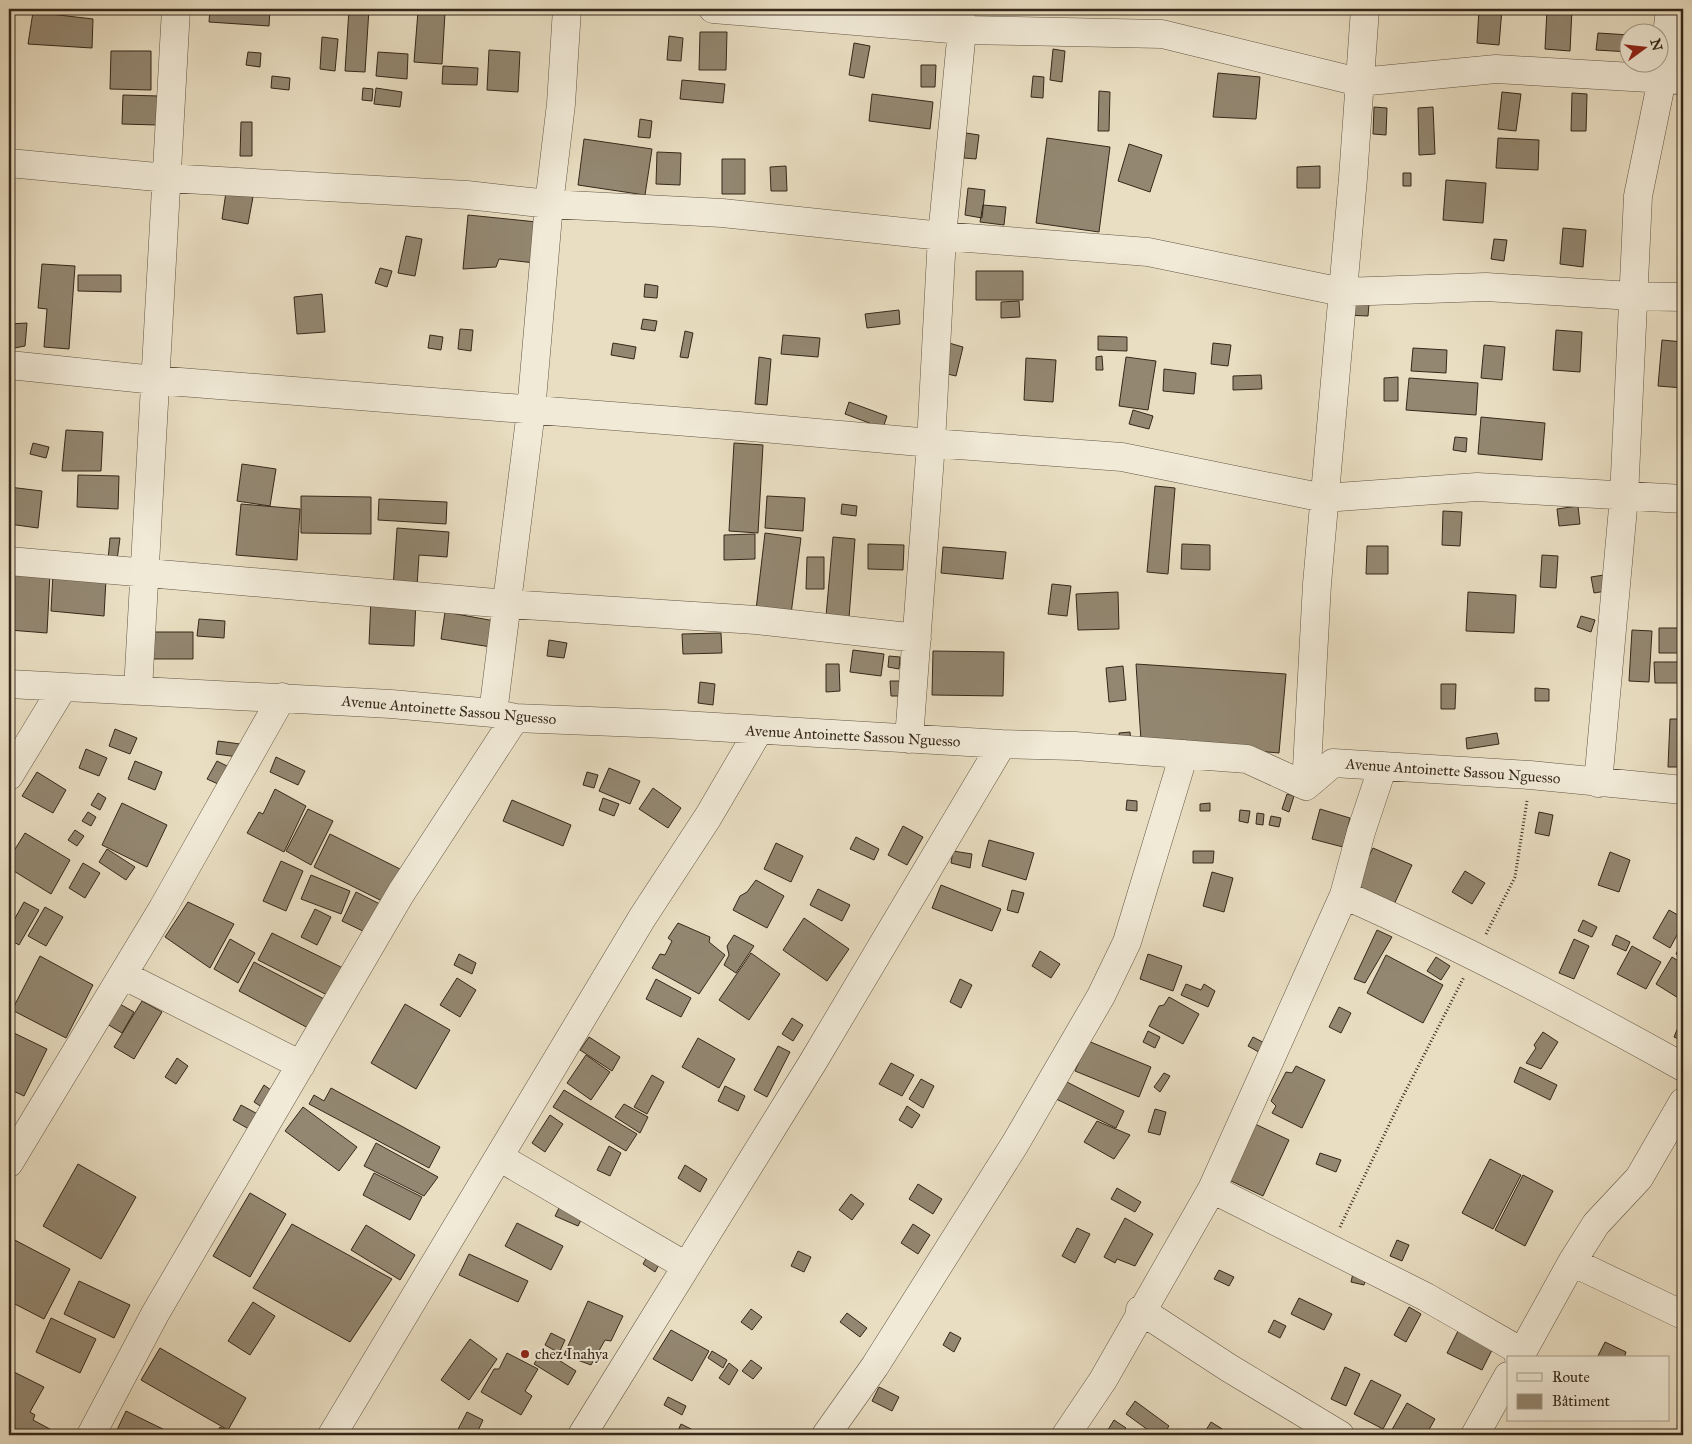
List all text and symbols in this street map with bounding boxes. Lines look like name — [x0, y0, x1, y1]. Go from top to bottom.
north arrow — [1620, 22, 1670, 72]
text: N — [1646, 37, 1666, 53]
street label: Avenue Antoinette Sassou Nguesso — [340, 692, 557, 728]
street label: Avenue Antoinette Sassou Nguesso — [744, 721, 961, 751]
street label: Avenue Antoinette Sassou Nguesso — [1344, 754, 1561, 788]
place label: chez Inahya — [535, 1345, 609, 1363]
marker: chez Inahya — [519, 1348, 531, 1360]
legend — [1507, 1356, 1670, 1422]
text: Route — [1552, 1368, 1590, 1386]
text: Bâtiment — [1552, 1392, 1611, 1410]

